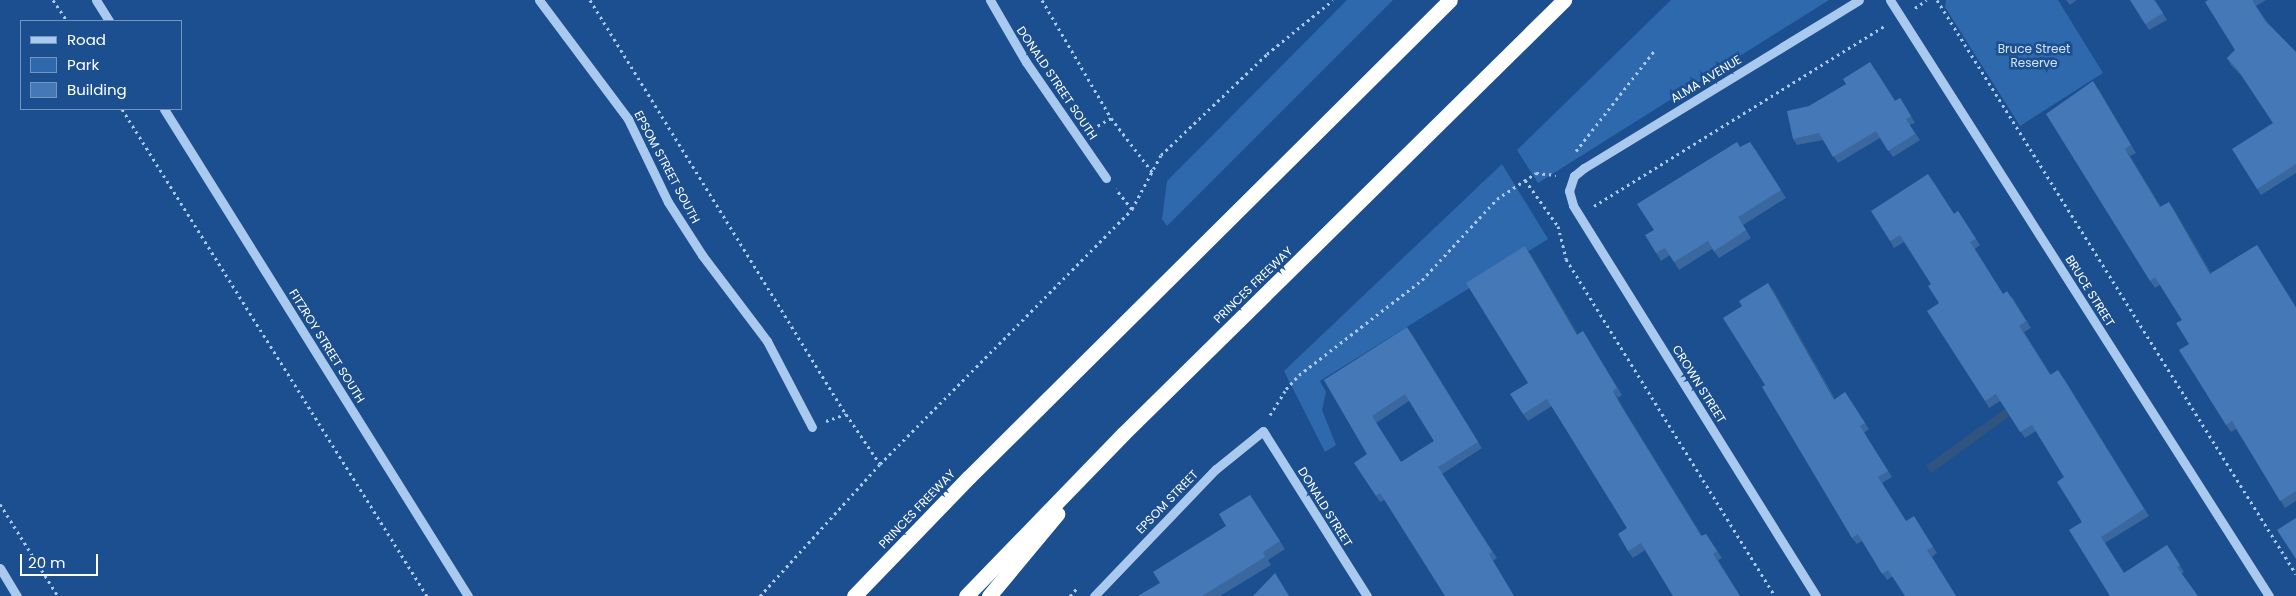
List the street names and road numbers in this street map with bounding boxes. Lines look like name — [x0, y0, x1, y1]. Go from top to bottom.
street label: DONALD STREET SOUTH — [1014, 24, 1100, 142]
street label: ALMA AVENUE — [1668, 52, 1744, 106]
street label: EPSOM STREET SOUTH — [631, 108, 703, 226]
street label: PRINCES FREEWAY — [1211, 244, 1295, 326]
street label: BRUCE STREET — [2062, 253, 2118, 329]
street label: FITZROY STREET SOUTH — [286, 287, 368, 405]
street label: CROWN STREET — [1669, 342, 1729, 426]
street label: DONALD STREET — [1295, 465, 1355, 549]
street label: PRINCES FREEWAY — [876, 467, 958, 551]
street label: EPSOM STREET — [1133, 467, 1201, 537]

